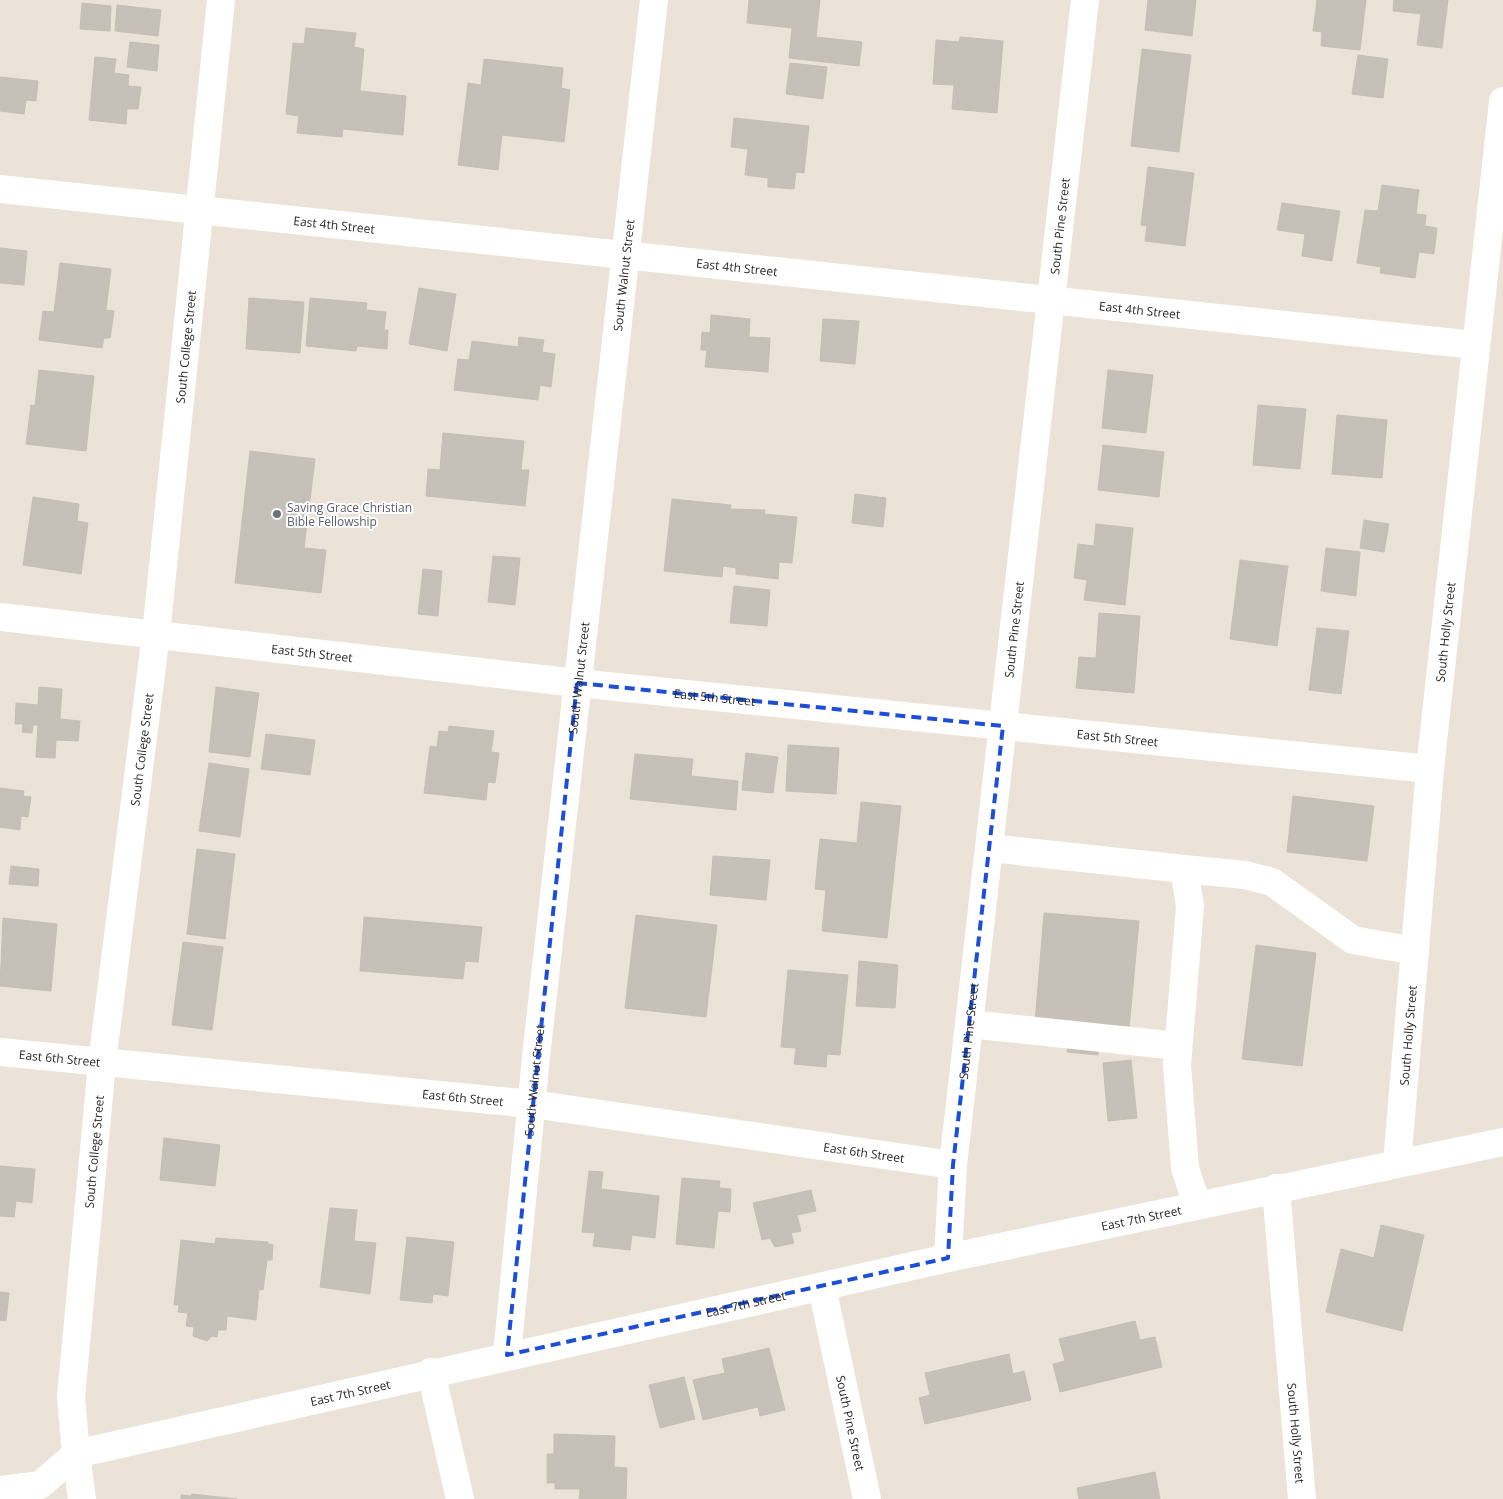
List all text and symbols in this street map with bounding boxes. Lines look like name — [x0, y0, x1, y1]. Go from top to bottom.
street label: South Pine Street — [1045, 177, 1073, 275]
street label: East 4th Street — [293, 212, 376, 237]
street label: South Walnut Street — [609, 218, 638, 332]
street label: East 4th Street — [695, 254, 778, 280]
street label: South College Street — [171, 290, 200, 404]
street label: East 4th Street — [1098, 297, 1181, 322]
place label: Saving Grace Christian Bible Fellowship — [287, 499, 412, 530]
marker: Saving Grace Christian Bible Fellowship — [271, 508, 283, 520]
street label: South Pine Street — [1000, 580, 1028, 679]
street label: South Holly Street — [1431, 581, 1459, 683]
street label: South Walnut Street — [564, 621, 593, 735]
street label: East 5th Street — [270, 640, 354, 666]
street label: East 5th Street — [673, 684, 756, 709]
street label: South College Street — [126, 692, 157, 807]
street label: East 5th Street — [1076, 725, 1159, 750]
street label: South Pine Street — [954, 982, 982, 1080]
street label: South Holly Street — [1395, 985, 1420, 1086]
street label: South Walnut Street — [520, 1023, 548, 1137]
street label: East 6th Street — [18, 1045, 101, 1070]
street label: East 6th Street — [421, 1085, 504, 1110]
street label: South College Street — [80, 1094, 107, 1209]
street label: East 6th Street — [822, 1138, 906, 1166]
street label: East 7th Street — [1100, 1201, 1183, 1234]
street label: East 7th Street — [704, 1286, 787, 1321]
street label: South Pine Street — [832, 1374, 869, 1472]
street label: East 7th Street — [309, 1375, 392, 1410]
street label: South Holly Street — [1284, 1382, 1309, 1484]

